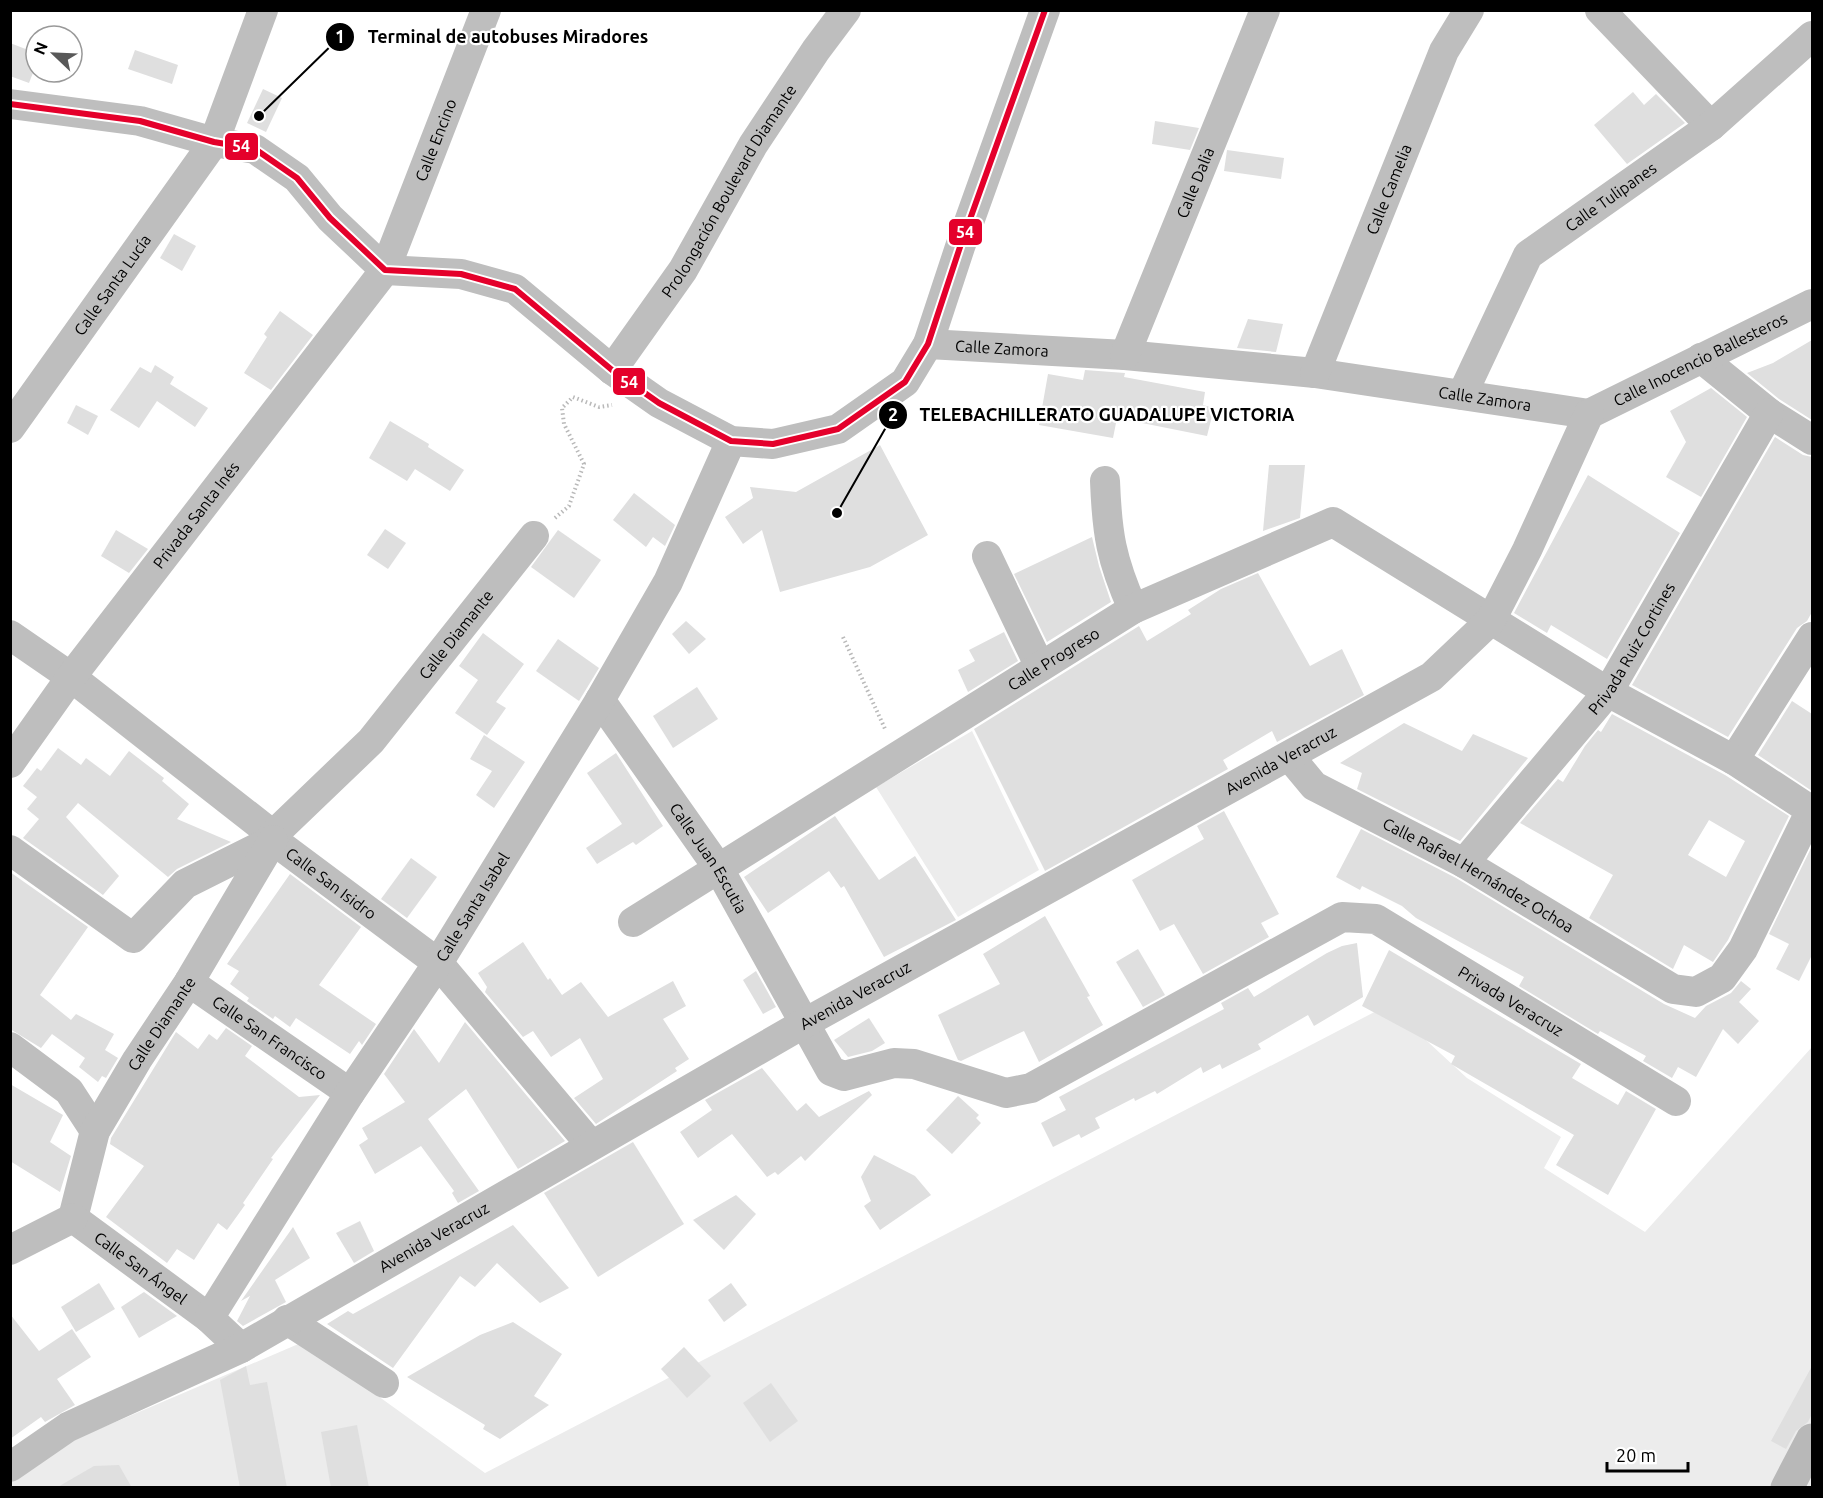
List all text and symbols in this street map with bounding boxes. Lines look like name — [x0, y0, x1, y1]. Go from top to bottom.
callout: Terminal de autobuses Miradores — [325, 19, 660, 55]
north arrow — [24, 24, 84, 84]
text: 1 — [335, 26, 345, 46]
text: Terminal de autobuses Miradores — [368, 26, 648, 46]
text: N — [30, 39, 51, 57]
street label: Prolongación Boulevard Diamante — [658, 81, 800, 301]
street label: Calle Encino — [411, 96, 460, 184]
line badge: 54 — [224, 132, 259, 161]
text: 54 — [232, 137, 250, 155]
street label: Calle Camelia — [1362, 141, 1415, 237]
street label: Calle Dalia — [1173, 145, 1217, 221]
street label: Calle Tulipanes — [1562, 158, 1660, 235]
line badge: 54 — [948, 218, 983, 246]
text: 54 — [956, 223, 974, 241]
street label: Calle Santa Lucía — [70, 231, 154, 339]
street label: Calle Inocencio Ballesteros — [1610, 309, 1790, 410]
street label: Calle Zamora — [955, 337, 1049, 360]
line badge: 54 — [612, 367, 646, 396]
text: 54 — [620, 373, 638, 391]
street label: Calle Zamora — [1437, 383, 1533, 414]
callout: TELEBACHILLERATO GUADALUPE VICTORIA — [878, 397, 1307, 433]
text: 2 — [888, 404, 898, 424]
text: TELEBACHILLERATO GUADALUPE VICTORIA — [919, 404, 1295, 424]
street label: Privada Santa Inés — [149, 458, 243, 572]
street label: Privada Ruiz Cortines — [1584, 579, 1678, 718]
street label: Calle Diamante — [415, 586, 497, 683]
street label: Calle Progreso — [1004, 623, 1102, 694]
street label: Avenida Veracruz — [1222, 722, 1339, 798]
street label: Calle Juan Escutia — [666, 799, 751, 916]
street label: Calle Rafael Hernández Ochoa — [1380, 814, 1577, 936]
street label: Calle San Isidro — [282, 844, 380, 923]
street label: Calle Santa Isabel — [432, 849, 513, 965]
street label: Avenida Veracruz — [797, 957, 914, 1033]
street label: Privada Veracruz — [1455, 962, 1567, 1040]
street label: Calle Diamante — [124, 973, 199, 1074]
street label: Calle San Francisco — [209, 992, 330, 1083]
street label: Avenida Veracruz — [375, 1198, 492, 1276]
street label: Calle San Ángel — [91, 1228, 190, 1308]
scale bar — [1607, 1435, 1688, 1473]
text: 20 m — [1616, 1445, 1656, 1465]

